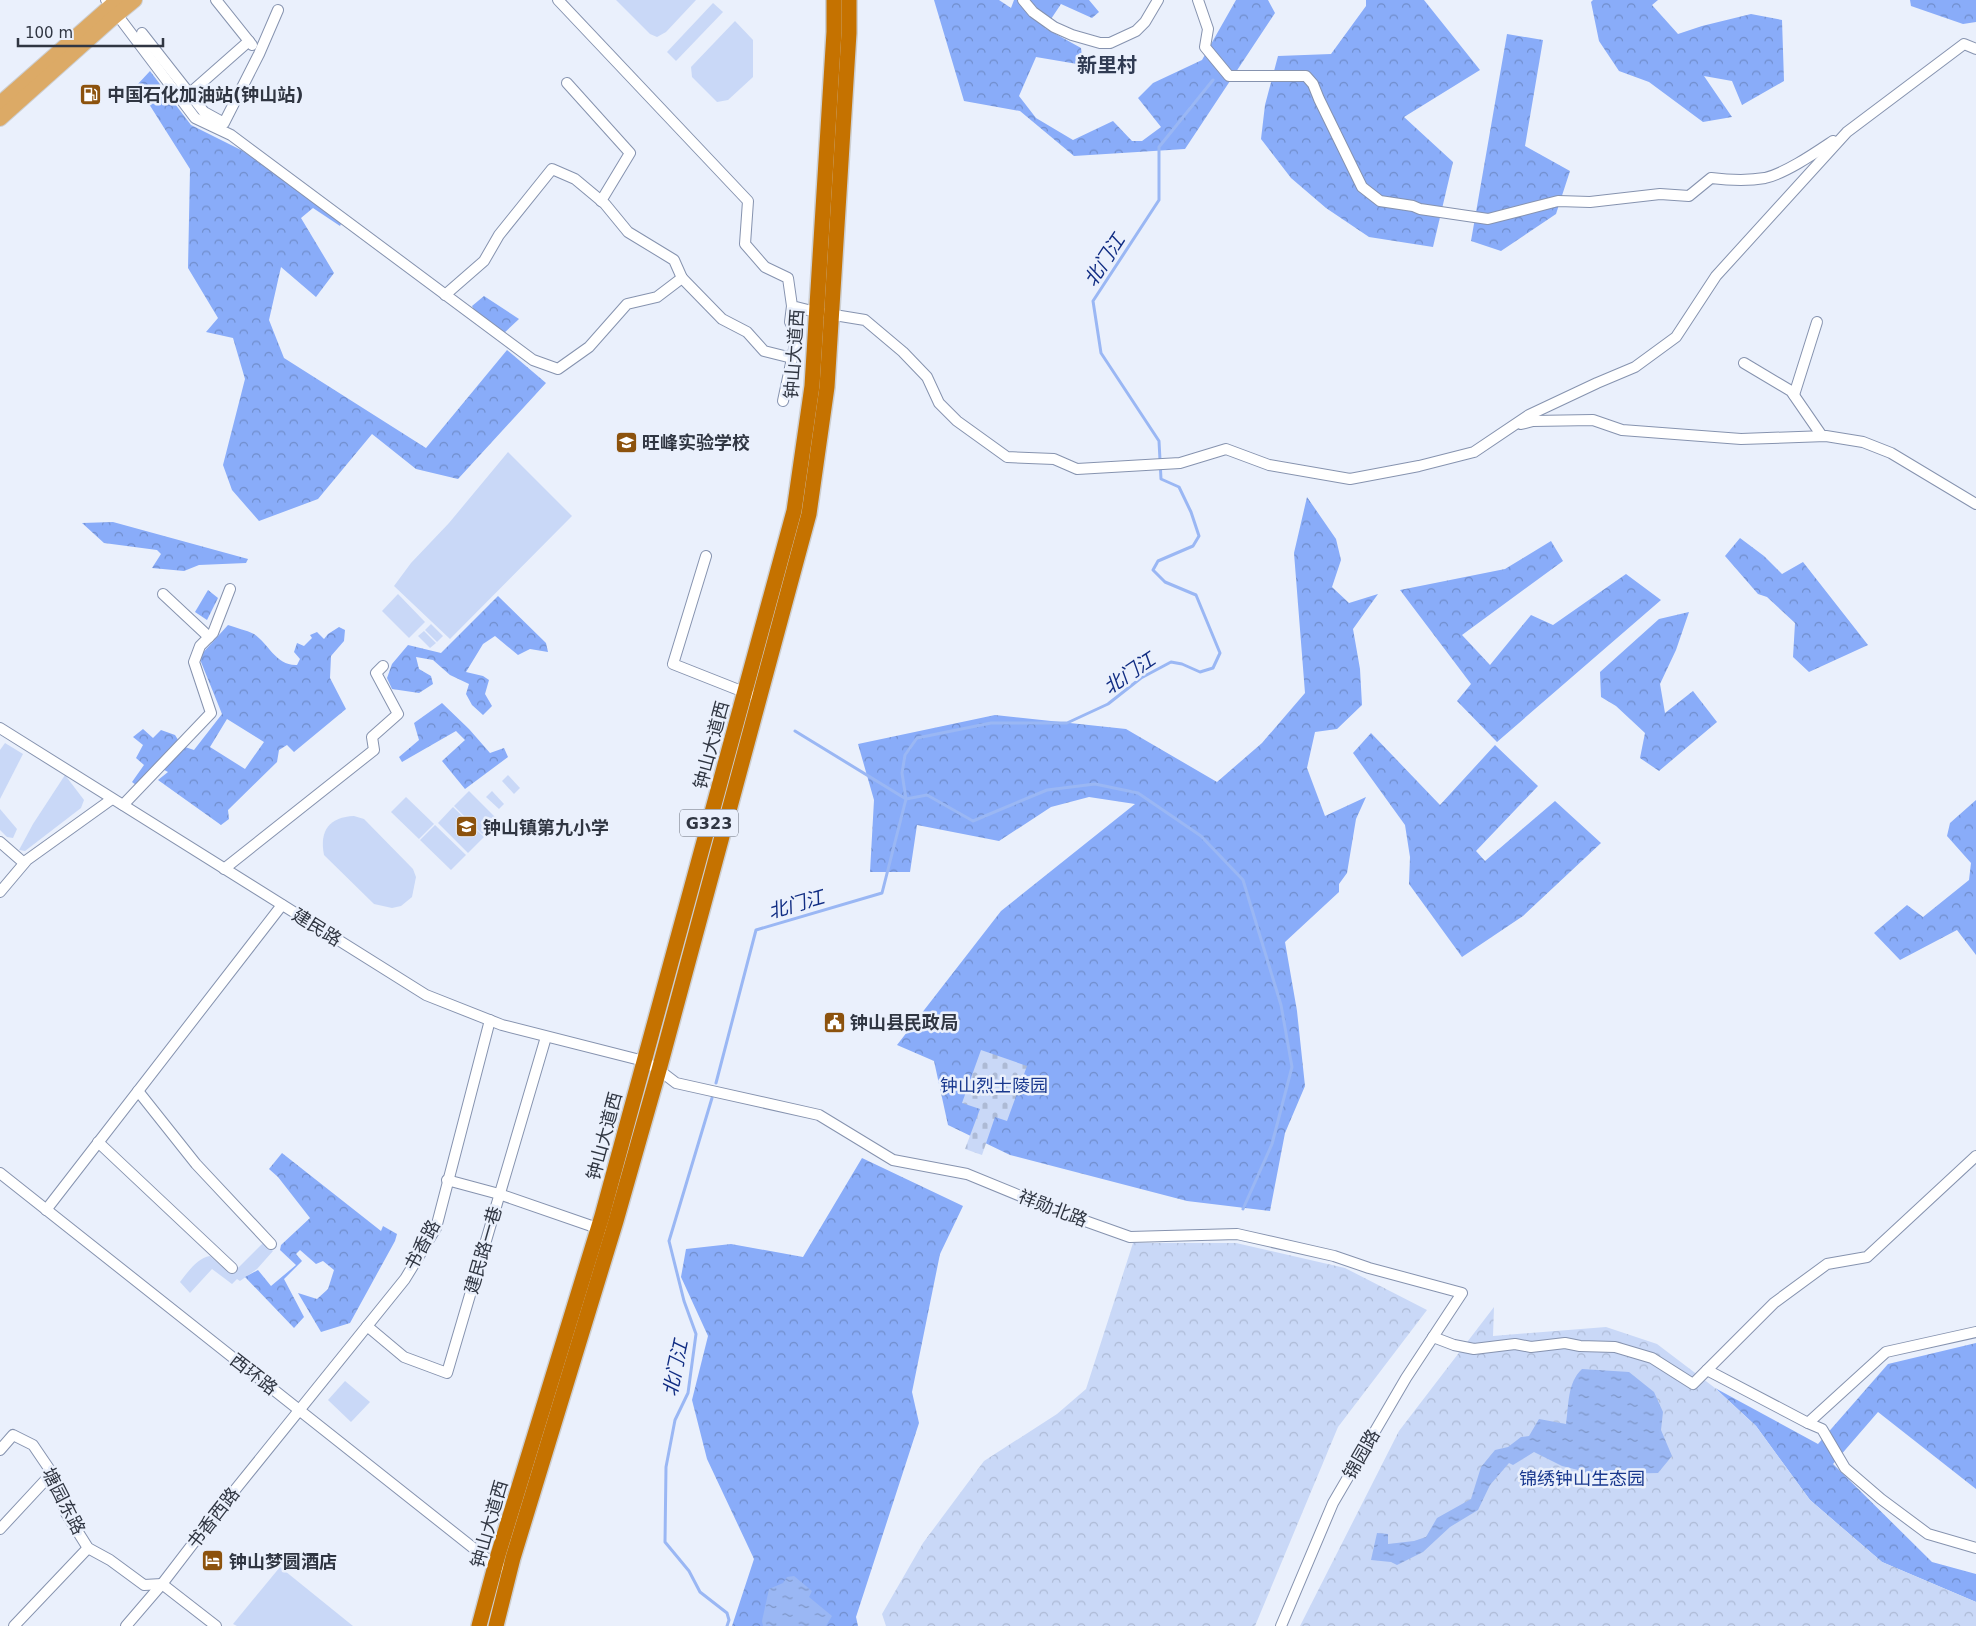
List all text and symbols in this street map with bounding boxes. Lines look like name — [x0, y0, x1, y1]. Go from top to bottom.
scale bar — [18, 15, 162, 47]
text: 100 m — [25, 24, 73, 42]
district label: 新里村 — [1077, 53, 1137, 77]
fuel station icon: 中国石化加油站(钟山站) — [79, 82, 103, 106]
place label: 中国石化加油站(钟山站) — [107, 84, 303, 105]
water label: 北门江 — [1079, 228, 1130, 290]
street label: 钟山大道西 — [780, 308, 808, 400]
school or university icon: 旺峰实验学校 — [614, 430, 638, 454]
place label: 旺峰实验学校 — [642, 432, 750, 453]
water label: 北门江 — [1099, 647, 1160, 698]
street label: 钟山大道西 — [689, 699, 733, 791]
road number: G323 — [680, 810, 738, 836]
school or university icon: 钟山镇第九小学 — [455, 815, 479, 839]
place label: 钟山镇第九小学 — [483, 817, 609, 838]
water label: 北门江 — [766, 885, 828, 922]
street label: 建民路 — [289, 904, 345, 950]
public building icon: 钟山县民政局 — [822, 1010, 846, 1034]
place label: 钟山县民政局 — [850, 1012, 958, 1033]
park label: 钟山烈士陵园 — [940, 1075, 1048, 1096]
street label: 钟山大道西 — [582, 1090, 626, 1182]
street label: 祥勋北路 — [1016, 1185, 1090, 1231]
street label: 建民路一巷 — [461, 1204, 505, 1296]
street label: 书香路 — [400, 1216, 444, 1274]
water label: 北门江 — [658, 1336, 692, 1398]
street label: 西环路 — [226, 1349, 282, 1399]
street label: 锦园路 — [1338, 1425, 1384, 1483]
street label: 塘园东路 — [38, 1464, 90, 1538]
park label: 锦绣钟山生态园 — [1519, 1468, 1645, 1489]
street label: 钟山大道西 — [467, 1478, 511, 1570]
street label: 书香西路 — [183, 1483, 243, 1553]
hotel icon: 钟山梦圆酒店 — [201, 1549, 225, 1573]
place label: 钟山梦圆酒店 — [229, 1551, 337, 1572]

